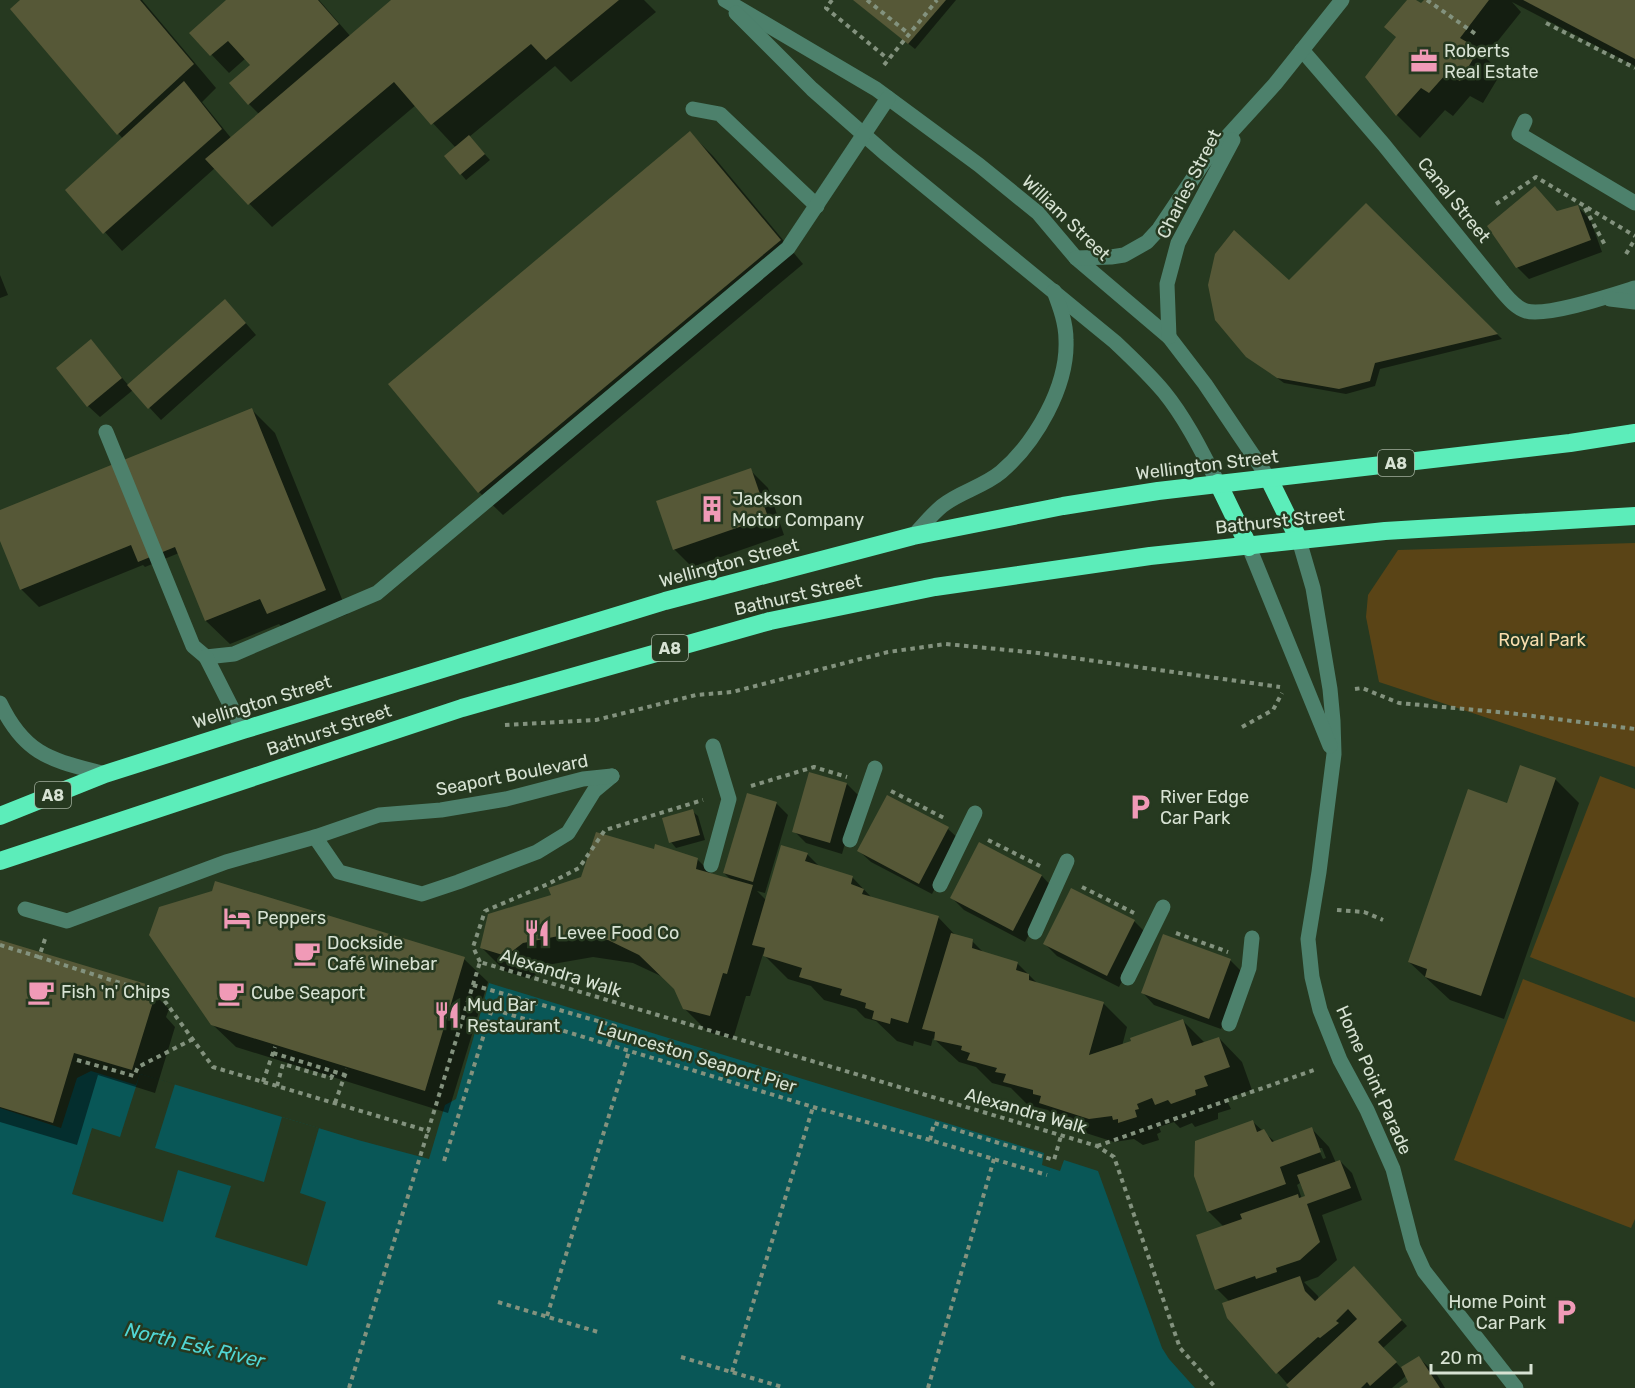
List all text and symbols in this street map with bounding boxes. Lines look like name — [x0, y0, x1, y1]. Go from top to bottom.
place label: Roberts Real Estate — [1444, 40, 1539, 83]
office icon: Roberts Real Estate — [1409, 46, 1439, 76]
street label: Charles Street — [1152, 126, 1226, 242]
street label: Canal Street — [1413, 153, 1495, 247]
street label: William Street — [1017, 170, 1115, 266]
street label: Wellington Street — [1134, 445, 1280, 485]
road number: A8 — [1378, 450, 1414, 476]
place label: Jackson Motor Company — [732, 488, 864, 531]
building icon: Jackson Motor Company — [697, 494, 727, 524]
street label: Bathurst Street — [1214, 503, 1346, 539]
street label: Wellington Street — [657, 534, 801, 592]
street label: Bathurst Street — [732, 570, 864, 620]
park label: Royal Park — [1498, 629, 1586, 651]
road number: A8 — [652, 635, 688, 661]
street label: Wellington Street — [190, 670, 334, 734]
street label: Bathurst Street — [264, 699, 394, 761]
street label: Seaport Boulevard — [434, 749, 590, 801]
road number: A8 — [35, 782, 71, 808]
place label: River Edge Car Park — [1160, 786, 1249, 829]
parking icon: River Edge Car Park — [1125, 792, 1155, 822]
hotel icon: Peppers — [222, 903, 252, 933]
place label: Peppers — [257, 907, 326, 929]
restaurant icon: Levee Food Co — [522, 918, 552, 948]
place label: Levee Food Co — [557, 922, 679, 944]
place label: Dockside Café Winebar — [327, 932, 437, 975]
cafe icon: Dockside Café Winebar — [292, 938, 322, 968]
street label: Alexandra Walk — [498, 944, 625, 1002]
cafe icon: Fish 'n' Chips — [26, 977, 56, 1007]
cafe icon: Cube Seaport — [216, 978, 246, 1008]
place label: Fish 'n' Chips — [61, 981, 170, 1003]
place label: Cube Seaport — [251, 982, 365, 1004]
place label: Mud Bar Restaurant — [467, 994, 560, 1037]
restaurant icon: Mud Bar Restaurant — [432, 1000, 462, 1030]
street label: Home Point Parade — [1331, 1002, 1417, 1158]
street label: Launceston Seaport Pier — [595, 1016, 799, 1098]
street label: Alexandra Walk — [962, 1083, 1090, 1139]
place label: Home Point Car Park — [1448, 1291, 1547, 1334]
parking icon: Home Point Car Park — [1551, 1297, 1581, 1327]
water label: North Esk River — [123, 1317, 269, 1373]
scale bar — [1431, 1337, 1532, 1375]
text: 20 m — [1440, 1347, 1482, 1369]

